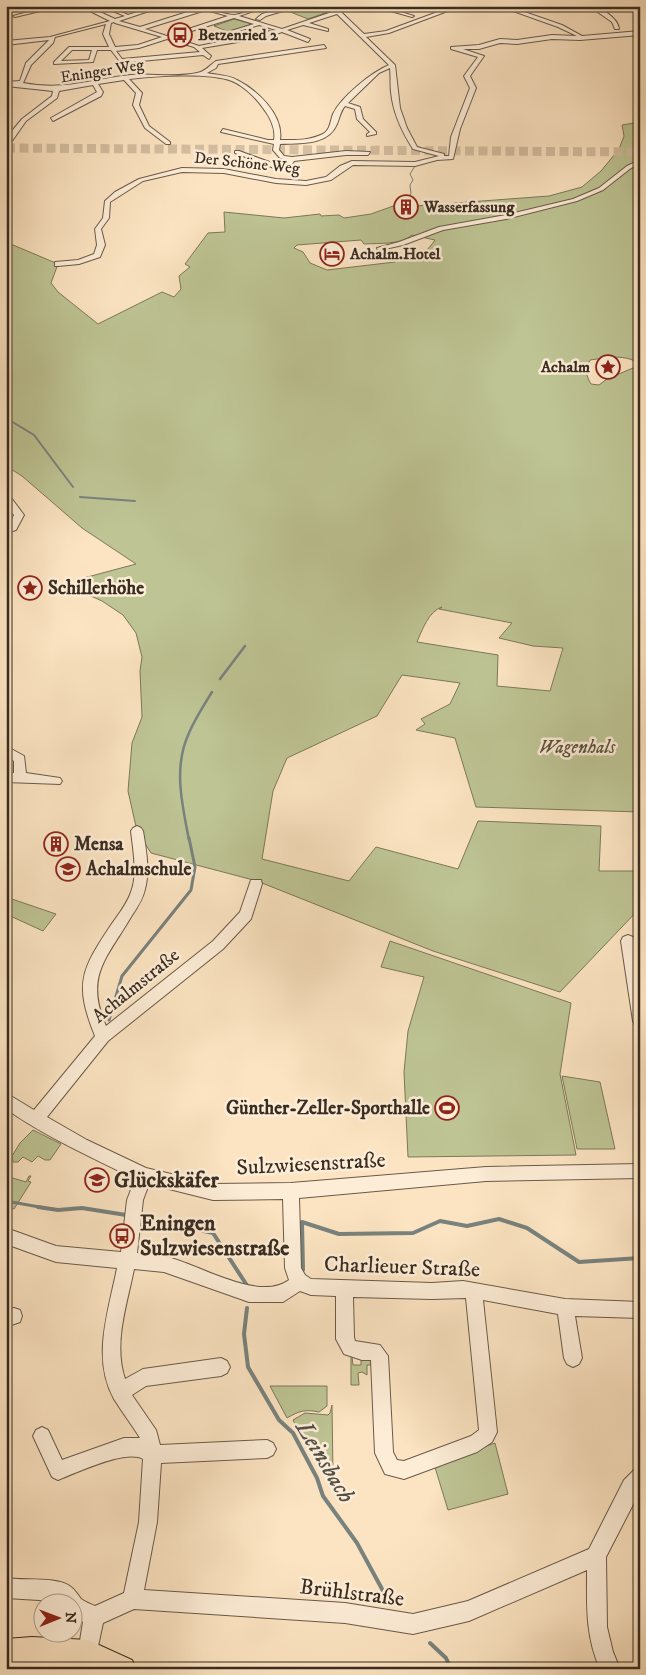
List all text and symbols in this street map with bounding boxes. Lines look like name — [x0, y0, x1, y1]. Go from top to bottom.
bus stop icon: Betzenried 2 — [167, 22, 193, 48]
place label: Betzenried 2 — [198, 25, 279, 45]
street label: Eninger Weg — [59, 54, 145, 87]
street label: Der Schöne Weg — [193, 148, 301, 179]
building icon: Wasserfassung — [393, 194, 419, 220]
place label: Wasserfassung — [423, 197, 515, 217]
hotel icon: Achalm.Hotel — [319, 241, 345, 267]
place label: Achalm.Hotel — [349, 244, 442, 264]
place icon: Achalm — [595, 354, 621, 380]
place label: Achalm — [540, 357, 590, 377]
place icon: Schillerhöhe — [17, 575, 43, 601]
place label: Schillerhöhe — [48, 577, 144, 600]
park label: Wagenhals — [539, 736, 616, 759]
building icon: Mensa — [43, 831, 69, 857]
place label: Mensa — [74, 833, 124, 856]
school or university icon: Achalmschule — [55, 856, 81, 882]
place label: Achalmschule — [85, 858, 191, 881]
street label: Achalmstraße — [88, 944, 184, 1028]
sports icon: Günther-Zeller-Sporthalle — [434, 1095, 460, 1121]
place label: Günther-Zeller-Sporthalle — [226, 1097, 430, 1120]
street label: Sulzwiesenstraße — [236, 1147, 386, 1181]
school or university icon: Glückskäfer — [84, 1167, 110, 1193]
place label: Glückskäfer — [114, 1167, 220, 1194]
place label: Eningen Sulzwiesenstraße — [140, 1210, 289, 1262]
bus stop icon: Eningen Sulzwiesenstraße — [109, 1223, 135, 1249]
street label: Charlieuer Straße — [324, 1251, 480, 1283]
water label: Leinsbach — [288, 1414, 361, 1509]
street label: Brühlstraße — [298, 1573, 406, 1613]
north arrow — [32, 1592, 82, 1642]
text: N — [61, 1612, 79, 1624]

